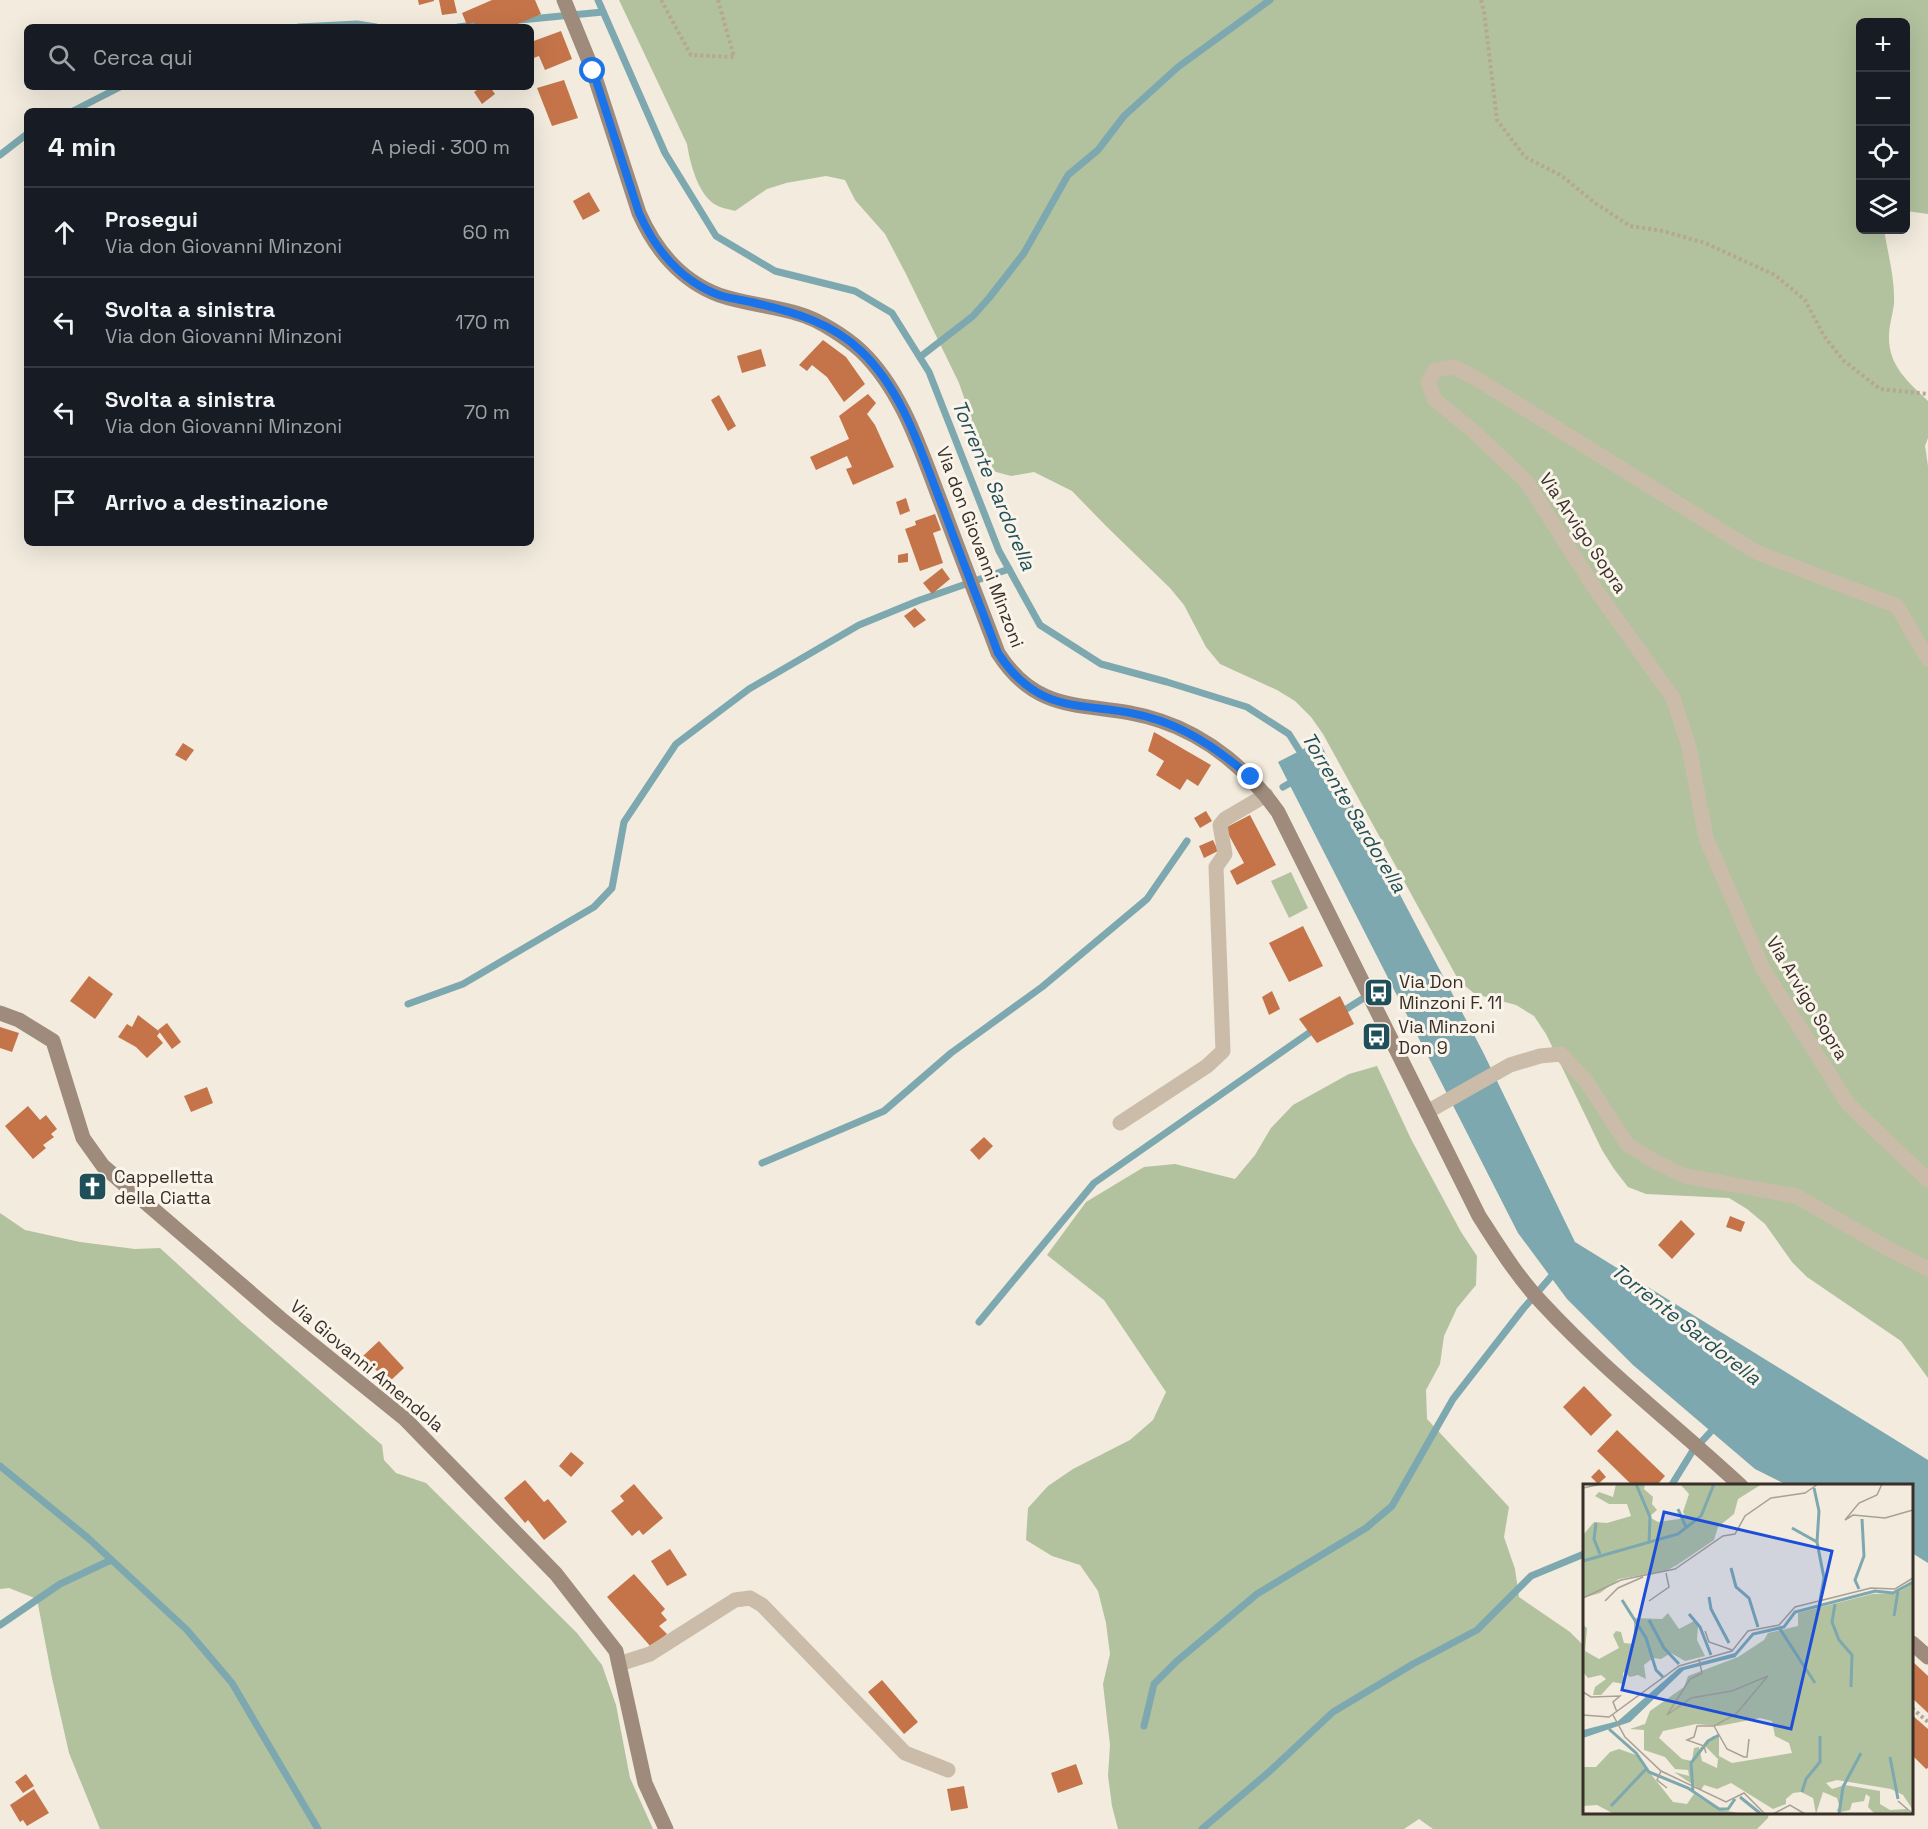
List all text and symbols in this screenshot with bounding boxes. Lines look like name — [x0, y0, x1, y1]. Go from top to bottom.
map controls — [1856, 18, 1910, 234]
button: + — [1856, 18, 1910, 72]
search box — [24, 24, 534, 90]
icon: search — [45, 41, 78, 74]
text: Cerca qui — [93, 43, 193, 71]
route start — [579, 57, 605, 83]
button: − — [1856, 72, 1910, 126]
button: locate — [1856, 126, 1910, 180]
text: 4 min — [48, 130, 116, 164]
text: A piedi · 300 m — [371, 134, 510, 160]
button: layers — [1856, 180, 1910, 234]
text: Prosegui — [105, 205, 198, 233]
icon: ahead — [48, 216, 81, 249]
text: 60 m — [463, 219, 510, 245]
text: Via don Giovanni Minzoni — [105, 233, 342, 259]
text: Svolta a sinistra — [105, 295, 275, 323]
icon: left — [48, 306, 81, 339]
text: 170 m — [455, 309, 510, 335]
text: Via don Giovanni Minzoni — [105, 323, 342, 349]
text: Svolta a sinistra — [105, 385, 275, 413]
icon: left — [48, 396, 81, 429]
water label: Torrente Sardorella — [946, 396, 1042, 575]
text: 70 m — [464, 399, 510, 425]
text: Via don Giovanni Minzoni — [105, 413, 342, 439]
street label: Via don Giovanni Minzoni — [931, 443, 1029, 651]
street label: Via Arvigo Sopra — [1535, 468, 1632, 597]
icon: arrive — [48, 486, 81, 519]
text: Arrivo a destinazione — [105, 488, 328, 516]
water label: Torrente Sardorella — [1296, 727, 1413, 898]
route end — [1237, 763, 1263, 789]
street label: Via Arvigo Sopra — [1761, 932, 1853, 1064]
place label: Via Don Minzoni F. 11 — [1399, 970, 1502, 1014]
bus stop icon: Via Don Minzoni F. 11 — [1362, 976, 1394, 1008]
place label: Via Minzoni Don 9 — [1398, 1015, 1495, 1059]
bus stop icon: Via Minzoni Don 9 — [1361, 1021, 1393, 1053]
place label: Cappelletta della Ciatta — [114, 1165, 214, 1209]
church icon: Cappelletta della Ciatta — [77, 1171, 109, 1203]
water label: Torrente Sardorella — [1606, 1257, 1766, 1391]
street label: Via Giovanni Amendola — [286, 1294, 449, 1437]
inset map — [1583, 1484, 1913, 1814]

